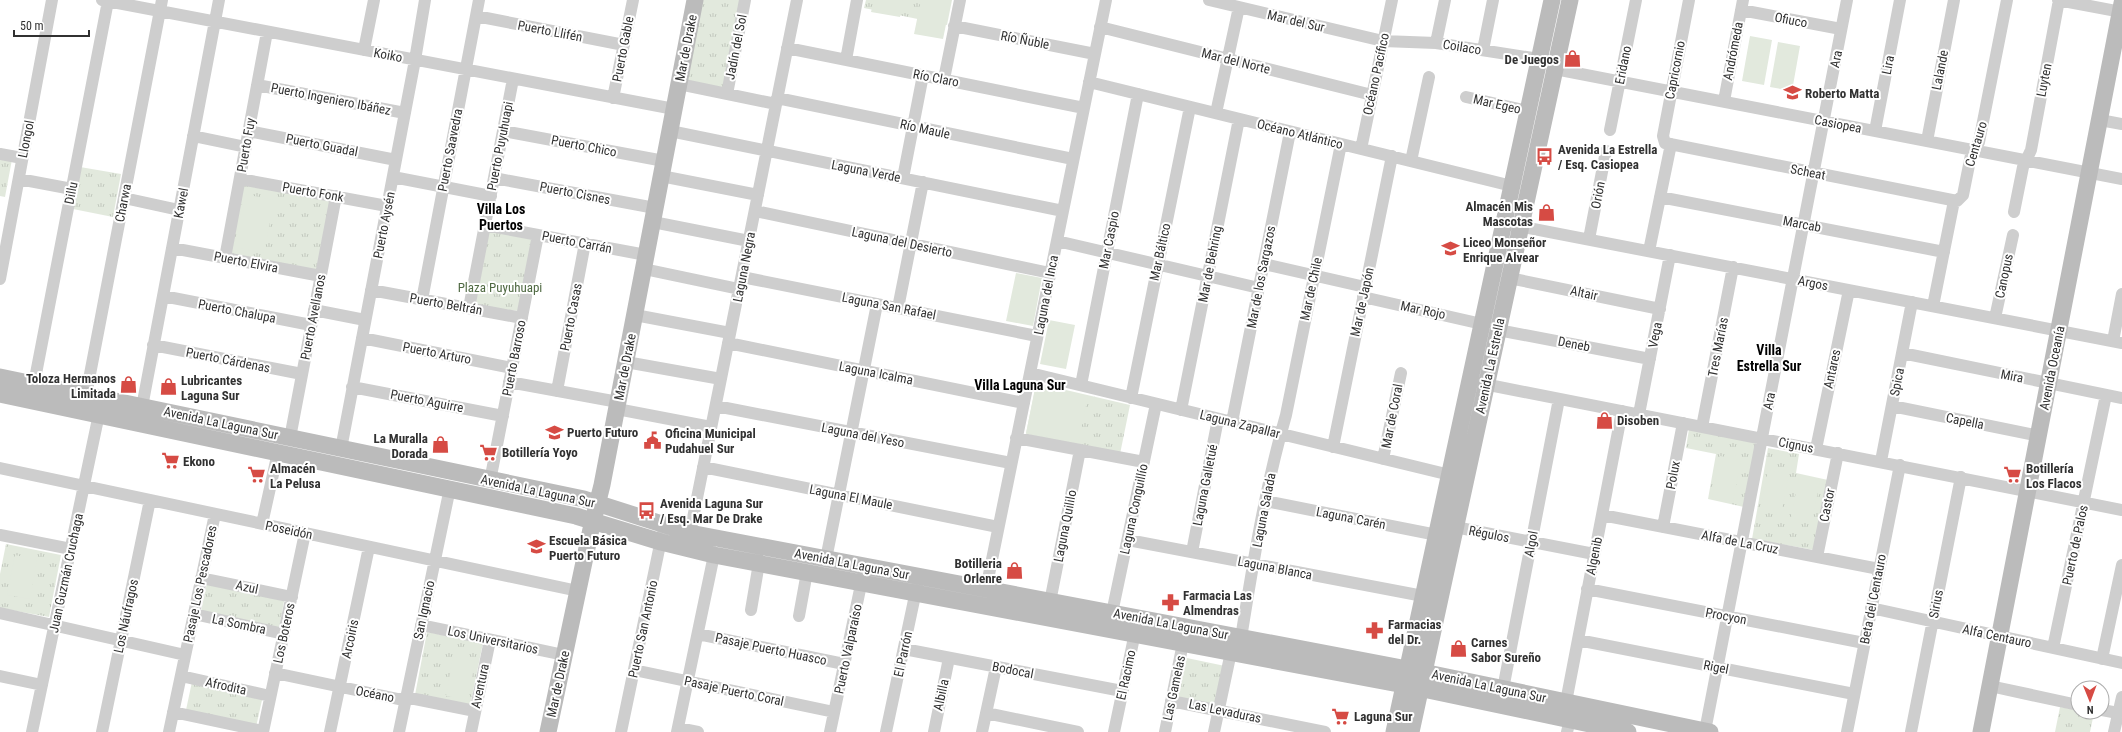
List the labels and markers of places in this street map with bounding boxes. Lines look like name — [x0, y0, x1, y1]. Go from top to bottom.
shop icon: De Juegos — [1562, 49, 1582, 69]
place label: De Juegos — [1505, 52, 1559, 67]
school or university icon: Roberto Matta — [1782, 83, 1802, 103]
place label: Roberto Matta — [1805, 86, 1879, 101]
place label: Avenida La Estrella / Esq. Casiopea — [1558, 142, 1657, 172]
bus stop icon: Avenida La Estrella / Esq. Casiopea — [1535, 146, 1555, 166]
place label: Almacén Mis Mascotas — [1466, 199, 1533, 229]
shop icon: Almacén Mis Mascotas — [1536, 203, 1556, 223]
place label: Liceo Monseñor Enrique Alvear — [1463, 235, 1547, 265]
school or university icon: Liceo Monseñor Enrique Alvear — [1440, 239, 1460, 259]
place label: Toloza Hermanos Limitada — [26, 371, 116, 401]
place label: Lubricantes Laguna Sur — [181, 373, 242, 403]
shop icon: Toloza Hermanos Limitada — [119, 375, 139, 395]
shop icon: Lubricantes Laguna Sur — [158, 377, 178, 397]
shop icon: Disoben — [1594, 410, 1614, 430]
place label: Disoben — [1617, 413, 1659, 428]
school or university icon: Puerto Futuro — [544, 422, 564, 442]
place label: Puerto Futuro — [567, 425, 639, 440]
place label: Oficina Municipal Pudahuel Sur — [665, 426, 756, 456]
public building icon: Oficina Municipal Pudahuel Sur — [642, 430, 662, 450]
place label: La Muralla Dorada — [373, 431, 428, 461]
shop icon: La Muralla Dorada — [431, 435, 451, 455]
supermarket icon: Botillería Yoyo — [479, 442, 499, 462]
place label: Botillería Yoyo — [502, 445, 578, 460]
supermarket icon: Ekono — [160, 451, 180, 471]
place label: Ekono — [183, 454, 215, 469]
place label: Almacén La Pelusa — [270, 461, 321, 491]
place label: Botillería Los Flacos — [2026, 461, 2082, 491]
supermarket icon: Almacén La Pelusa — [247, 465, 267, 485]
supermarket icon: Botillería Los Flacos — [2003, 465, 2023, 485]
place label: Avenida Laguna Sur / Esq. Mar De Drake — [660, 496, 764, 526]
bus stop icon: Avenida Laguna Sur / Esq. Mar De Drake — [637, 500, 657, 520]
place label: Escuela Básica Puerto Futuro — [549, 533, 627, 563]
school or university icon: Escuela Básica Puerto Futuro — [526, 537, 546, 557]
place label: Botilleria Orlenre — [955, 556, 1002, 586]
shop icon: Botilleria Orlenre — [1005, 560, 1025, 580]
place label: Farmacia Las Almendras — [1183, 588, 1252, 618]
pharmacy icon: Farmacia Las Almendras — [1160, 592, 1180, 612]
place label: Farmacias del Dr. — [1388, 617, 1442, 647]
pharmacy icon: Farmacias del Dr. — [1365, 621, 1385, 641]
place label: Carnes Sabor Sureño — [1471, 635, 1542, 665]
shop icon: Carnes Sabor Sureño — [1448, 639, 1468, 659]
supermarket icon: Laguna Sur — [1331, 706, 1351, 726]
place label: Laguna Sur — [1354, 709, 1413, 724]

